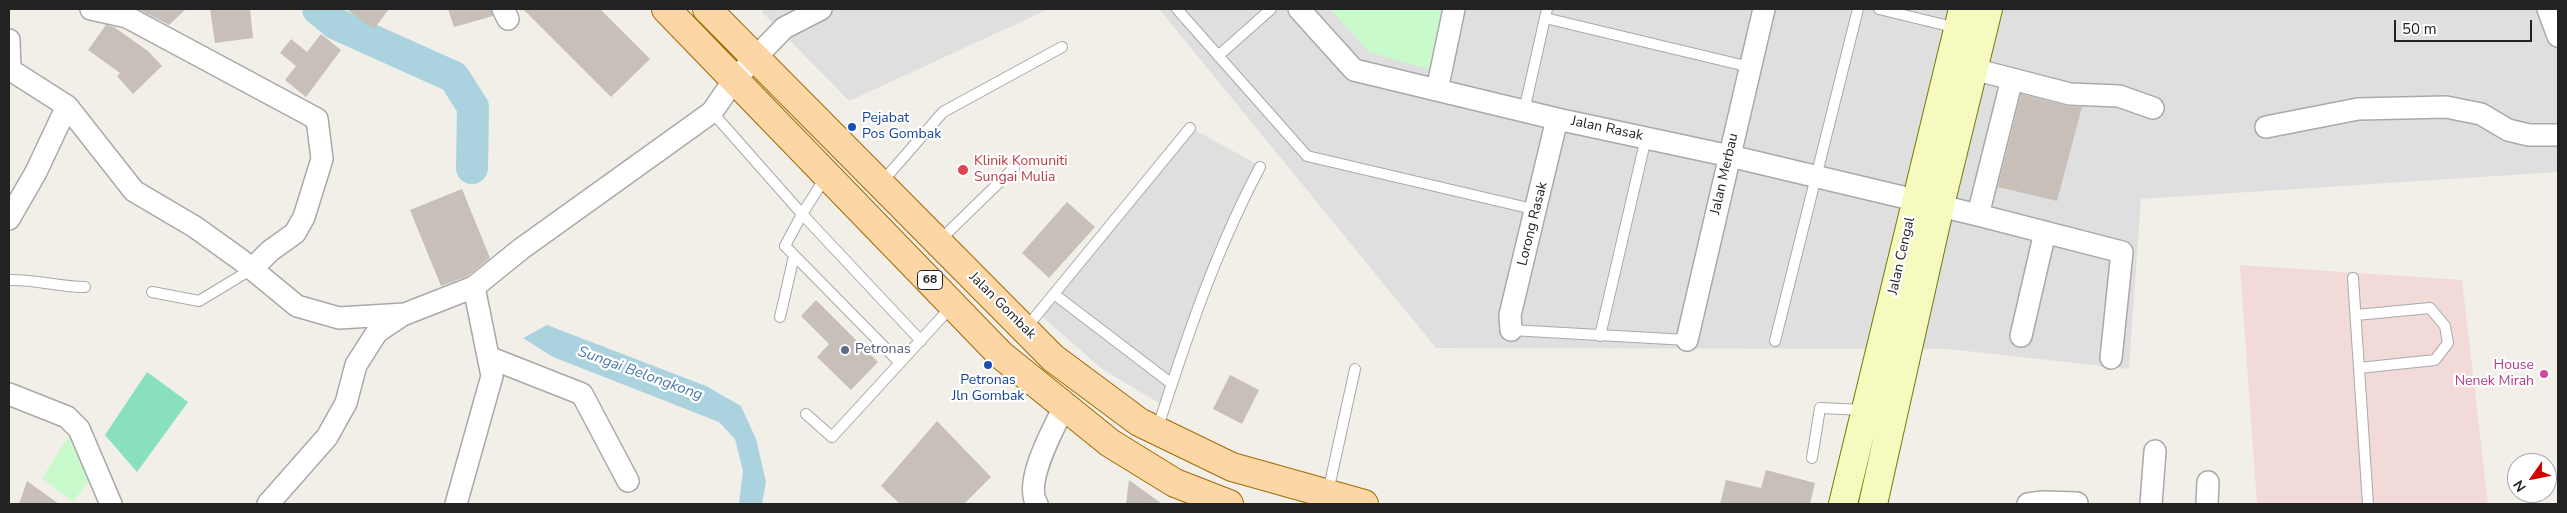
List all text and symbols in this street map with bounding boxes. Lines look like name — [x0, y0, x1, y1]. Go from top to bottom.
scale bar — [2397, 10, 2534, 42]
text: 50 m — [2402, 19, 2437, 39]
place label: Pejabat Pos Gombak — [862, 111, 941, 144]
street label: Jalan Rasak — [1570, 113, 1644, 145]
marker: Pejabat Pos Gombak — [846, 121, 858, 133]
street label: Jalan Merbau — [1707, 132, 1743, 216]
place label: Klinik Komuniti Sungai Mulia — [974, 154, 1068, 186]
marker: Klinik Komuniti Sungai Mulia — [956, 163, 970, 177]
street label: Lorong Rasak — [1514, 180, 1552, 268]
street label: Jalan Cengal — [1885, 216, 1919, 296]
street label: Jalan Gombak — [965, 269, 1039, 343]
road number: 68 — [918, 270, 942, 290]
place label: Petronas — [855, 342, 911, 358]
water label: Sungai Belongkong — [575, 343, 705, 405]
marker: Petronas — [839, 344, 851, 356]
place label: House Nenek Mirah — [2455, 358, 2534, 391]
marker: Petronas Jln Gombak — [982, 359, 994, 371]
marker: House Nenek Mirah — [2538, 368, 2550, 380]
place label: Petronas Jln Gombak — [952, 373, 1024, 406]
north arrow — [2507, 453, 2557, 503]
text: N — [2509, 476, 2531, 495]

